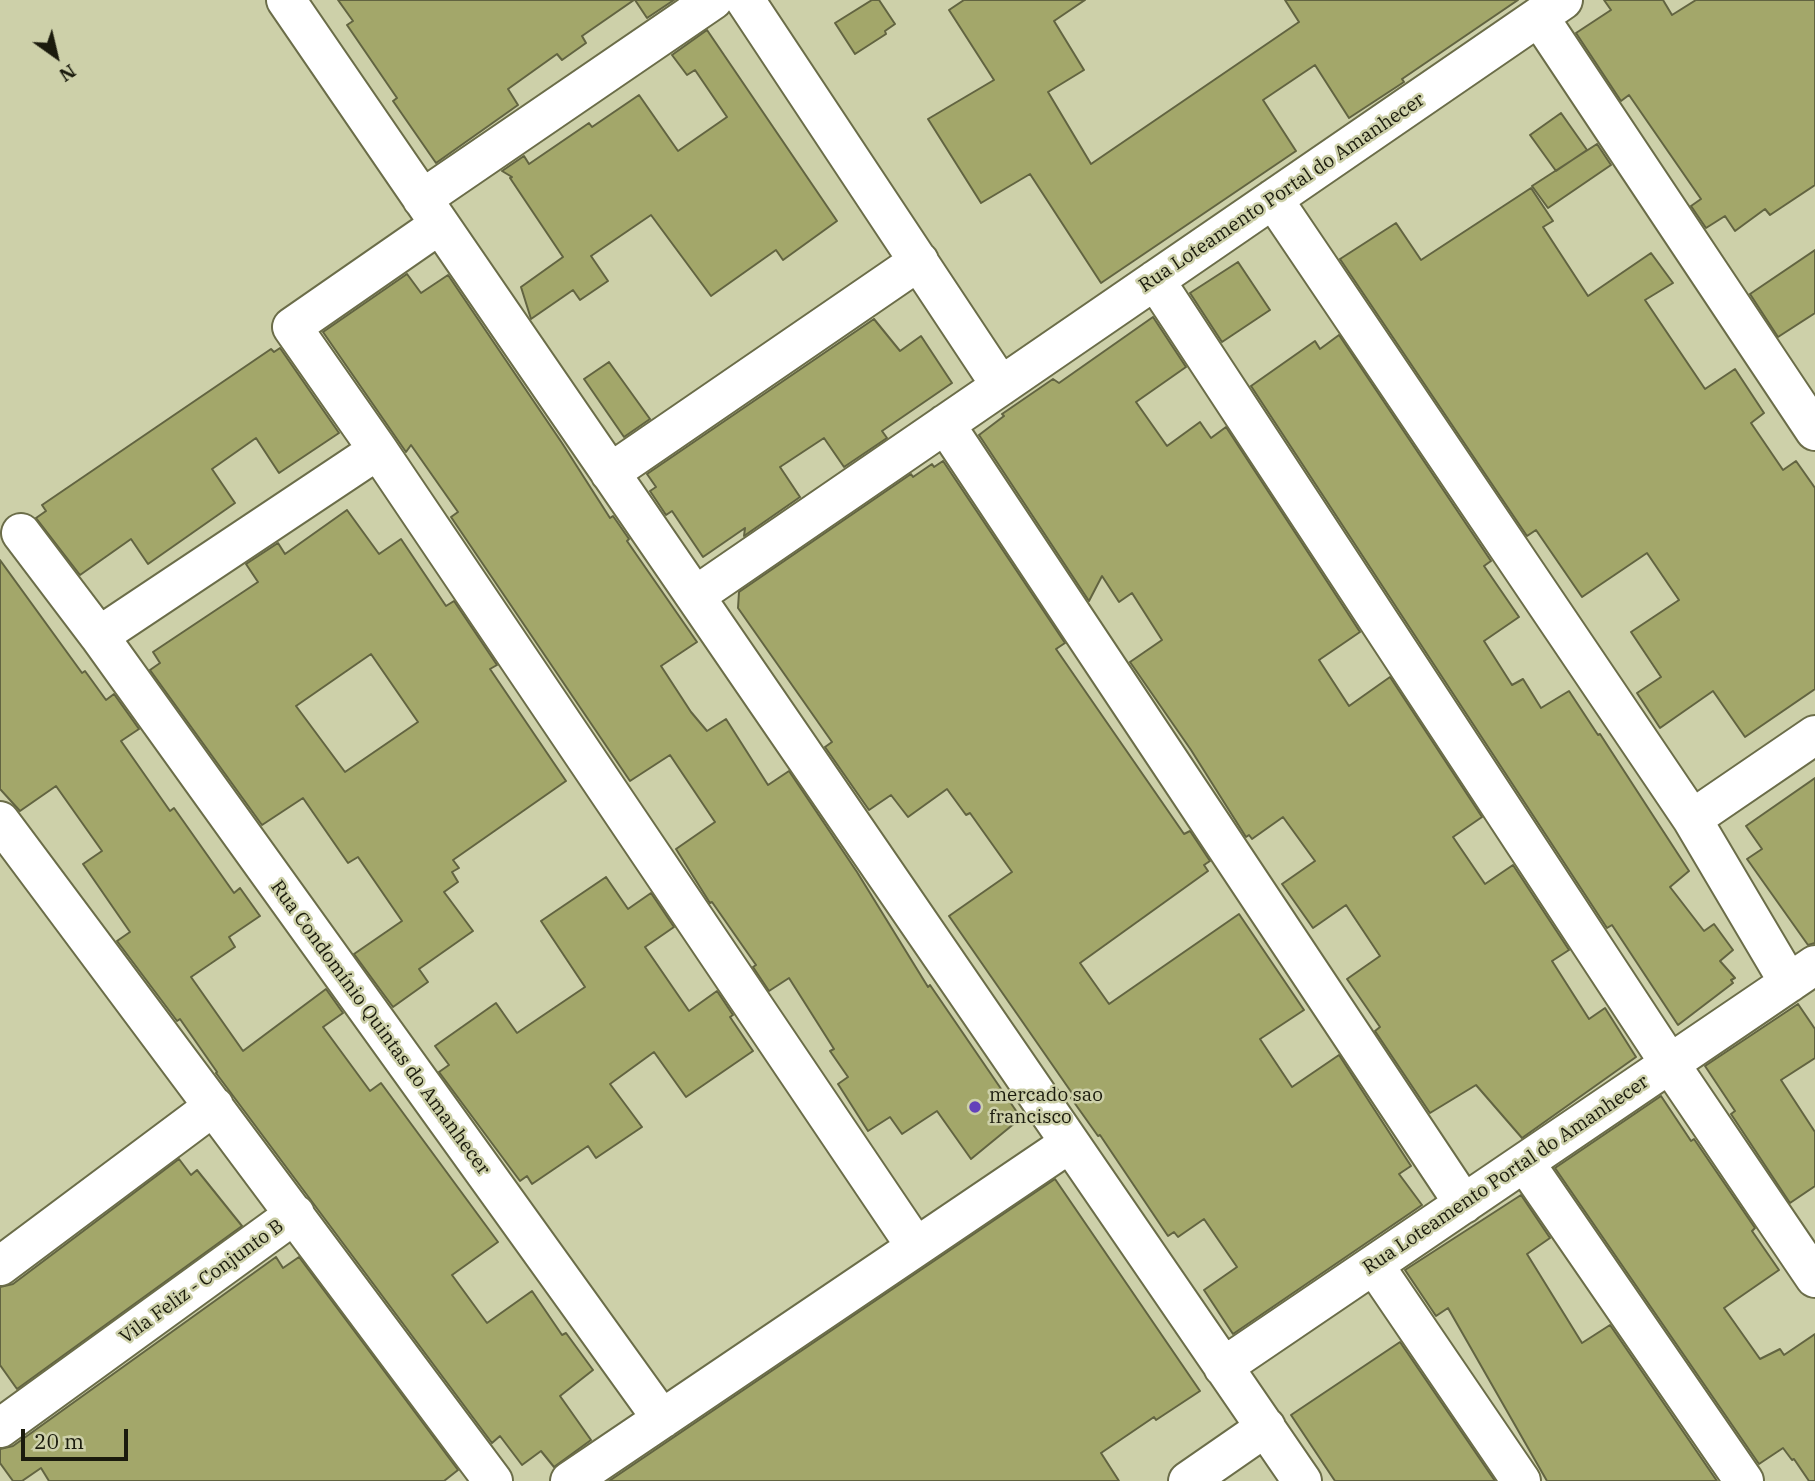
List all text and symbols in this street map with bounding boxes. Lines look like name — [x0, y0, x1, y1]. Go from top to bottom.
north arrow — [21, 21, 91, 91]
text: N — [55, 59, 81, 88]
street label: Rua Loteamento Portal do Amanhecer — [1135, 89, 1429, 297]
street label: Rua Condomínio Quintas do Amanhecer — [265, 876, 495, 1180]
street label: Rua Loteamento Portal do Amanhecer — [1359, 1071, 1653, 1279]
place label: mercado sao francisco — [989, 1085, 1103, 1129]
marker: mercado sao francisco — [967, 1099, 983, 1115]
street label: Vila Feliz - Conjunto B — [116, 1215, 288, 1349]
scale bar — [24, 1414, 131, 1458]
text: 20 m — [34, 1427, 84, 1455]

